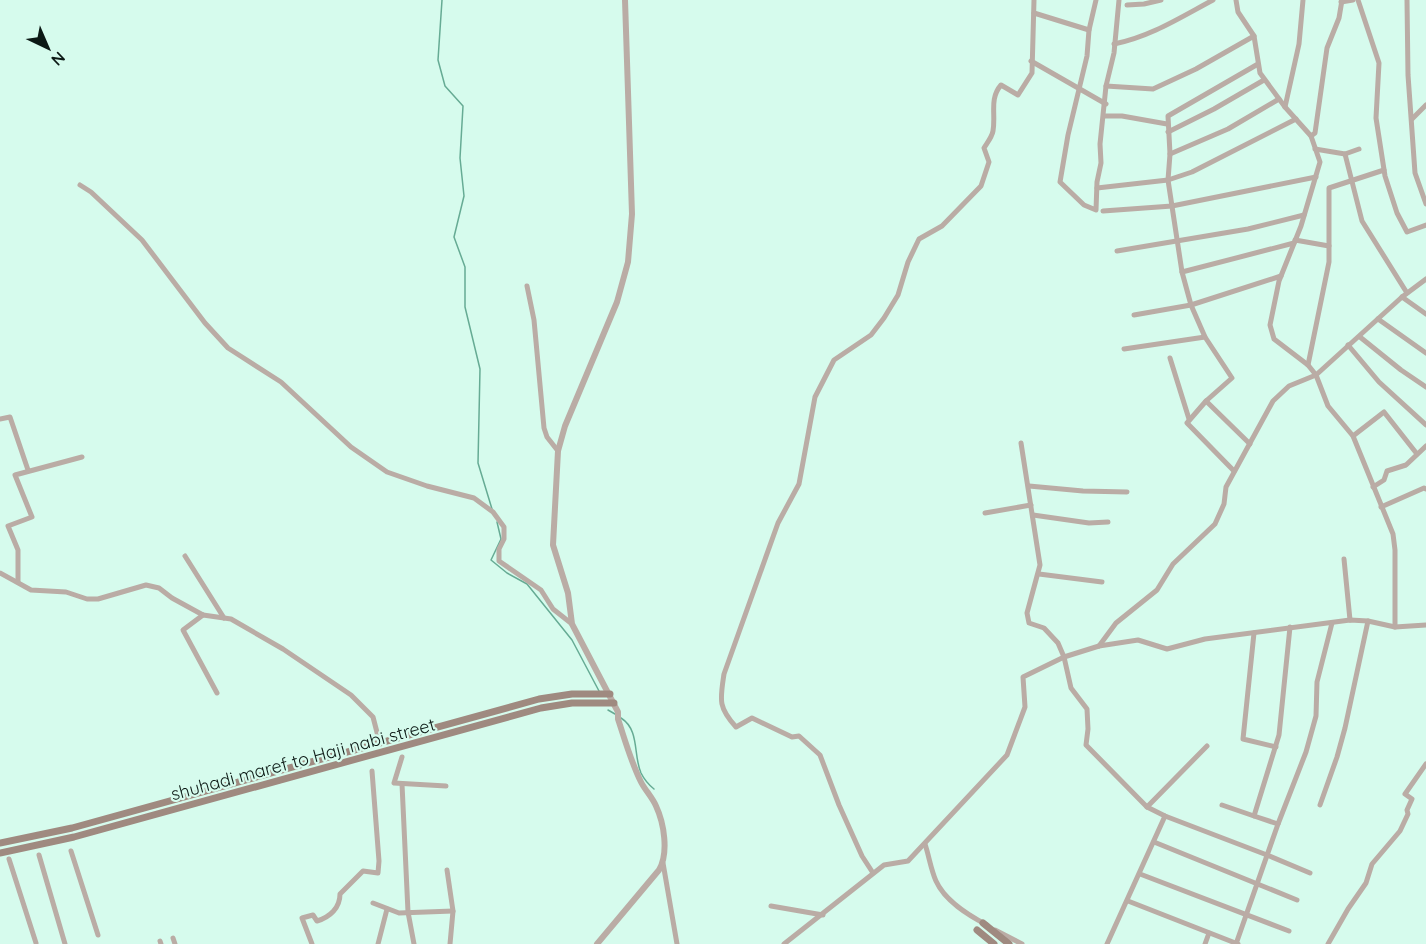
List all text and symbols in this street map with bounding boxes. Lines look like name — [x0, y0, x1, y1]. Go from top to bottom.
north arrow — [18, 18, 78, 78]
text: N — [47, 48, 70, 70]
street label: shuhadi maref to Haji nabi street — [168, 713, 438, 805]

